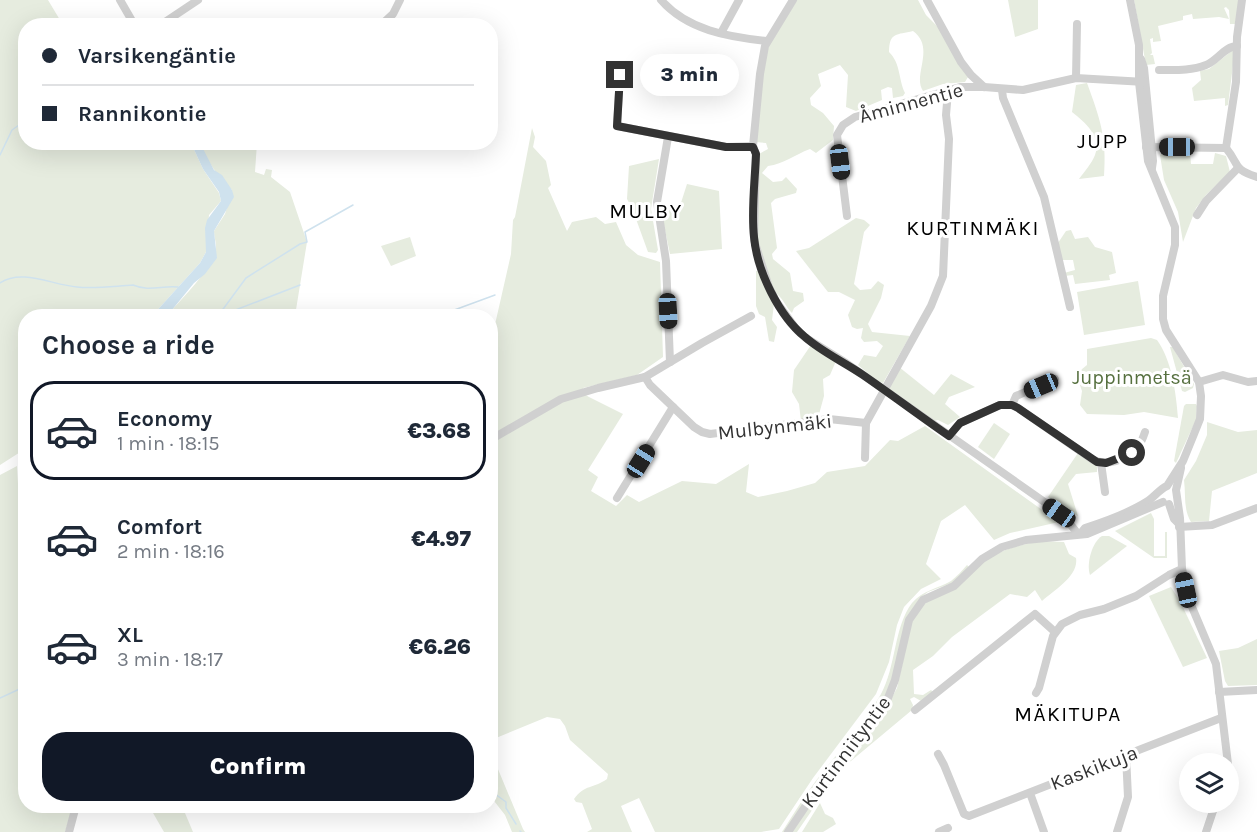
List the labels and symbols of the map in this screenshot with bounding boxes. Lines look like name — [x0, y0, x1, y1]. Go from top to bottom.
callout: 3 min — [641, 54, 740, 96]
route end — [606, 61, 633, 88]
street label: Åminnentie — [857, 78, 965, 128]
district label: JUPP — [1077, 129, 1129, 153]
car — [1159, 138, 1195, 156]
car — [829, 143, 851, 181]
district label: MULBY — [609, 199, 683, 223]
district label: KURTINMÄKI — [906, 216, 1040, 240]
car — [658, 293, 678, 329]
park label: Juppinmetsä — [1072, 366, 1192, 389]
car — [1021, 371, 1061, 401]
street label: Mulbynmäki — [717, 410, 833, 444]
route start — [1118, 439, 1145, 466]
car — [624, 441, 658, 481]
car — [1039, 495, 1079, 531]
car — [1173, 571, 1199, 609]
street label: Kurtinniityntie — [797, 692, 895, 812]
district label: MÄKITUPA — [1014, 702, 1122, 726]
street label: Kaskikuja — [1047, 741, 1141, 795]

